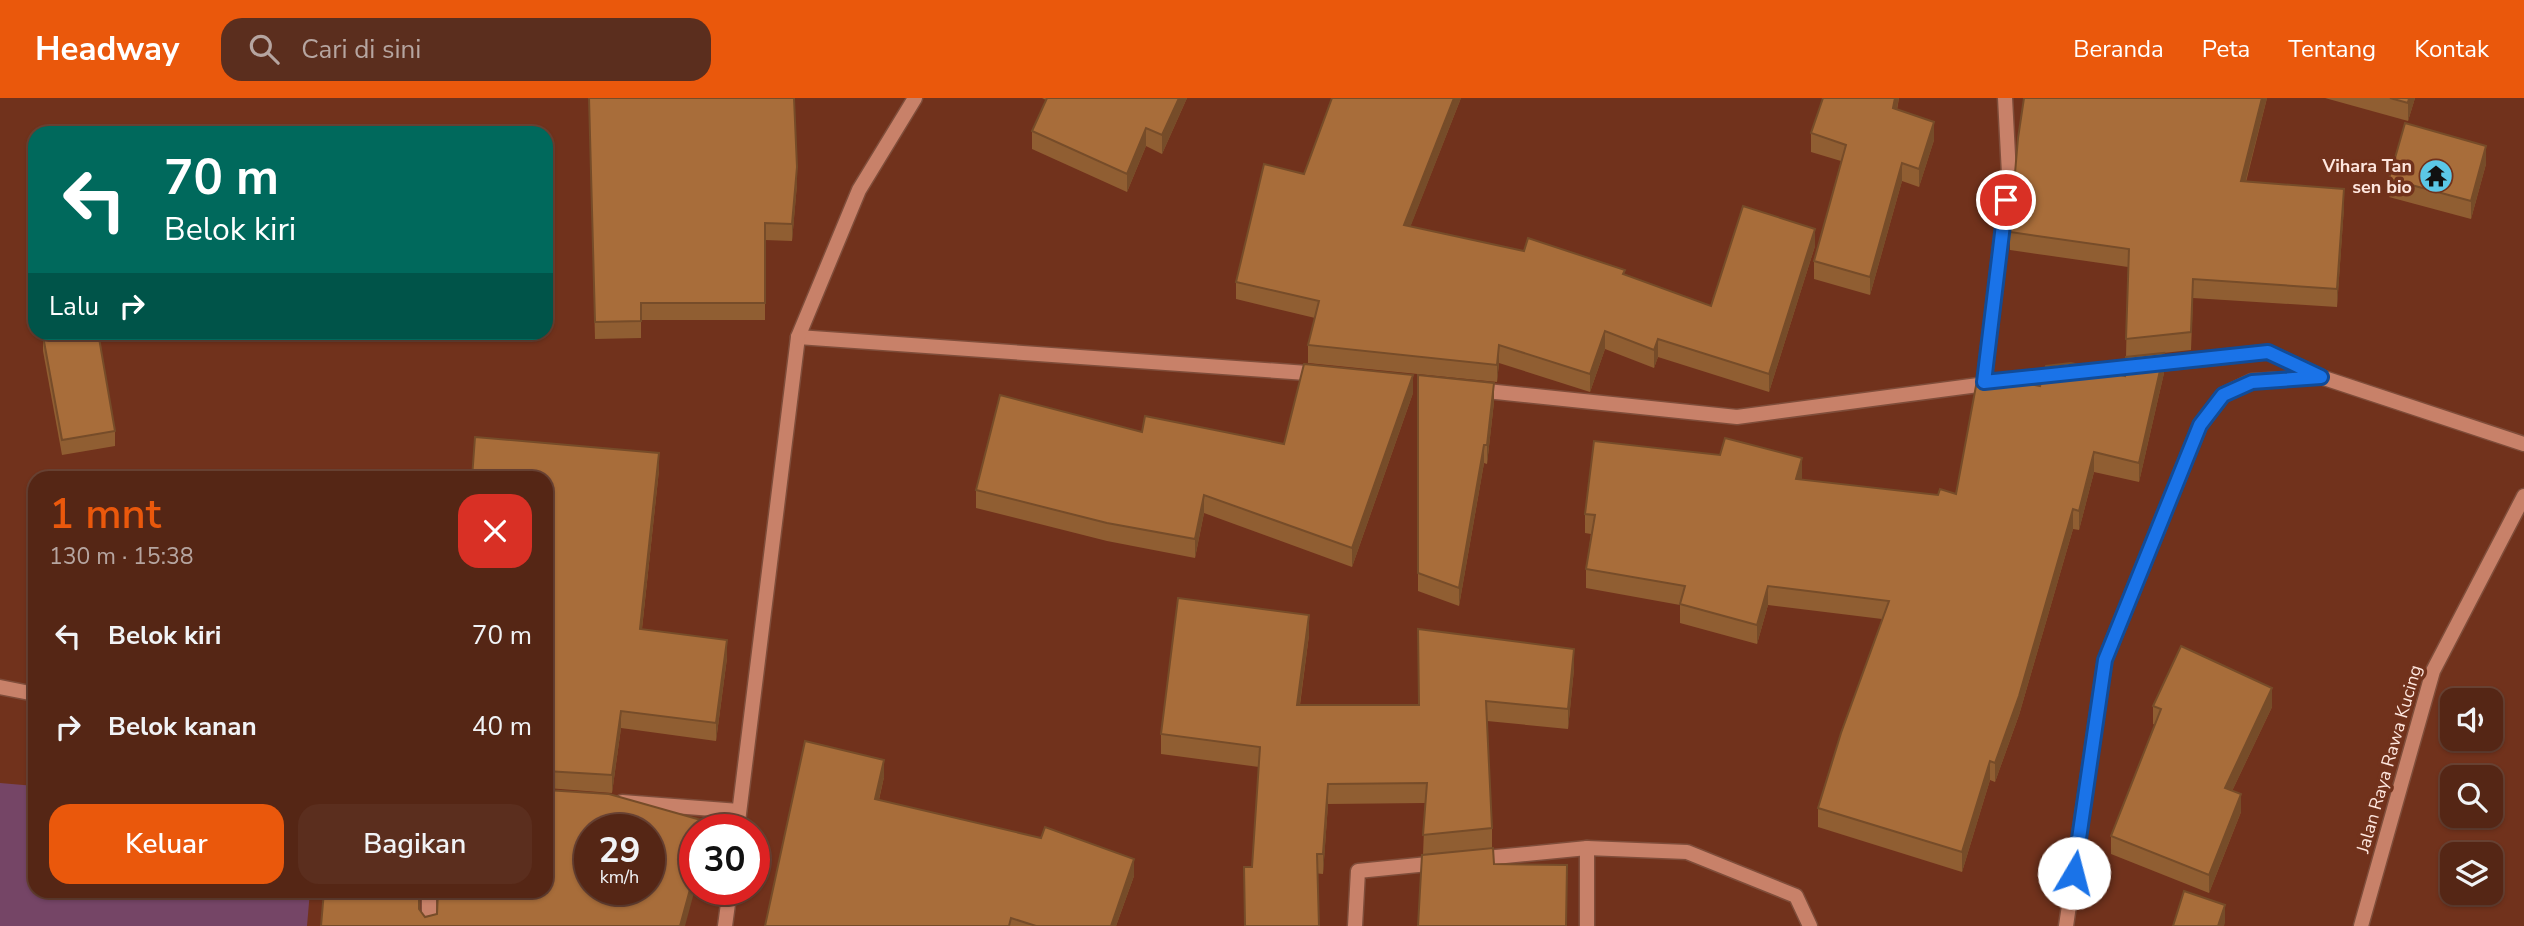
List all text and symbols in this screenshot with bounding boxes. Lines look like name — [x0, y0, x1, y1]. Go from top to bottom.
search box — [221, 18, 711, 81]
text: Headway — [35, 27, 179, 72]
icon: search — [245, 30, 283, 68]
text: Cari di sini — [301, 32, 421, 67]
text: Beranda — [2073, 33, 2164, 65]
text: Peta — [2202, 33, 2250, 65]
text: Tentang — [2288, 33, 2376, 65]
text: Kontak — [2414, 33, 2489, 65]
text: 70 m — [164, 144, 279, 211]
icon: left — [49, 154, 140, 245]
place label: Vihara Tan sen bio — [2321, 154, 2412, 199]
temple icon: Vihara Tan sen bio — [2417, 157, 2455, 195]
pin — [1976, 170, 2036, 230]
icon: arrive — [1987, 181, 2025, 219]
text: Belok kiri — [164, 208, 296, 251]
icon: right — [113, 287, 151, 325]
text: Lalu — [49, 289, 99, 324]
text: 1 mnt — [49, 486, 161, 543]
button: close — [458, 494, 532, 568]
text: 130 m · 15:38 — [49, 541, 194, 572]
icon: left — [49, 617, 87, 655]
text: Belok kiri — [108, 618, 221, 653]
text: 70 m — [472, 618, 532, 653]
street label: Jalan Raya Rawa Kucing — [2350, 662, 2427, 857]
map controls — [2440, 688, 2503, 905]
button: sound — [2440, 688, 2503, 751]
icon: right — [49, 708, 87, 746]
text: Belok kanan — [108, 709, 257, 744]
text: 40 m — [472, 709, 532, 744]
button: search — [2440, 765, 2503, 828]
button: Keluar — [49, 804, 284, 884]
button: Bagikan — [298, 804, 532, 884]
speed limit sign: 30 — [679, 814, 770, 905]
text: 29 — [598, 827, 641, 874]
position arrow — [2037, 836, 2111, 910]
button: layers — [2440, 842, 2503, 905]
text: km/h — [600, 865, 639, 889]

